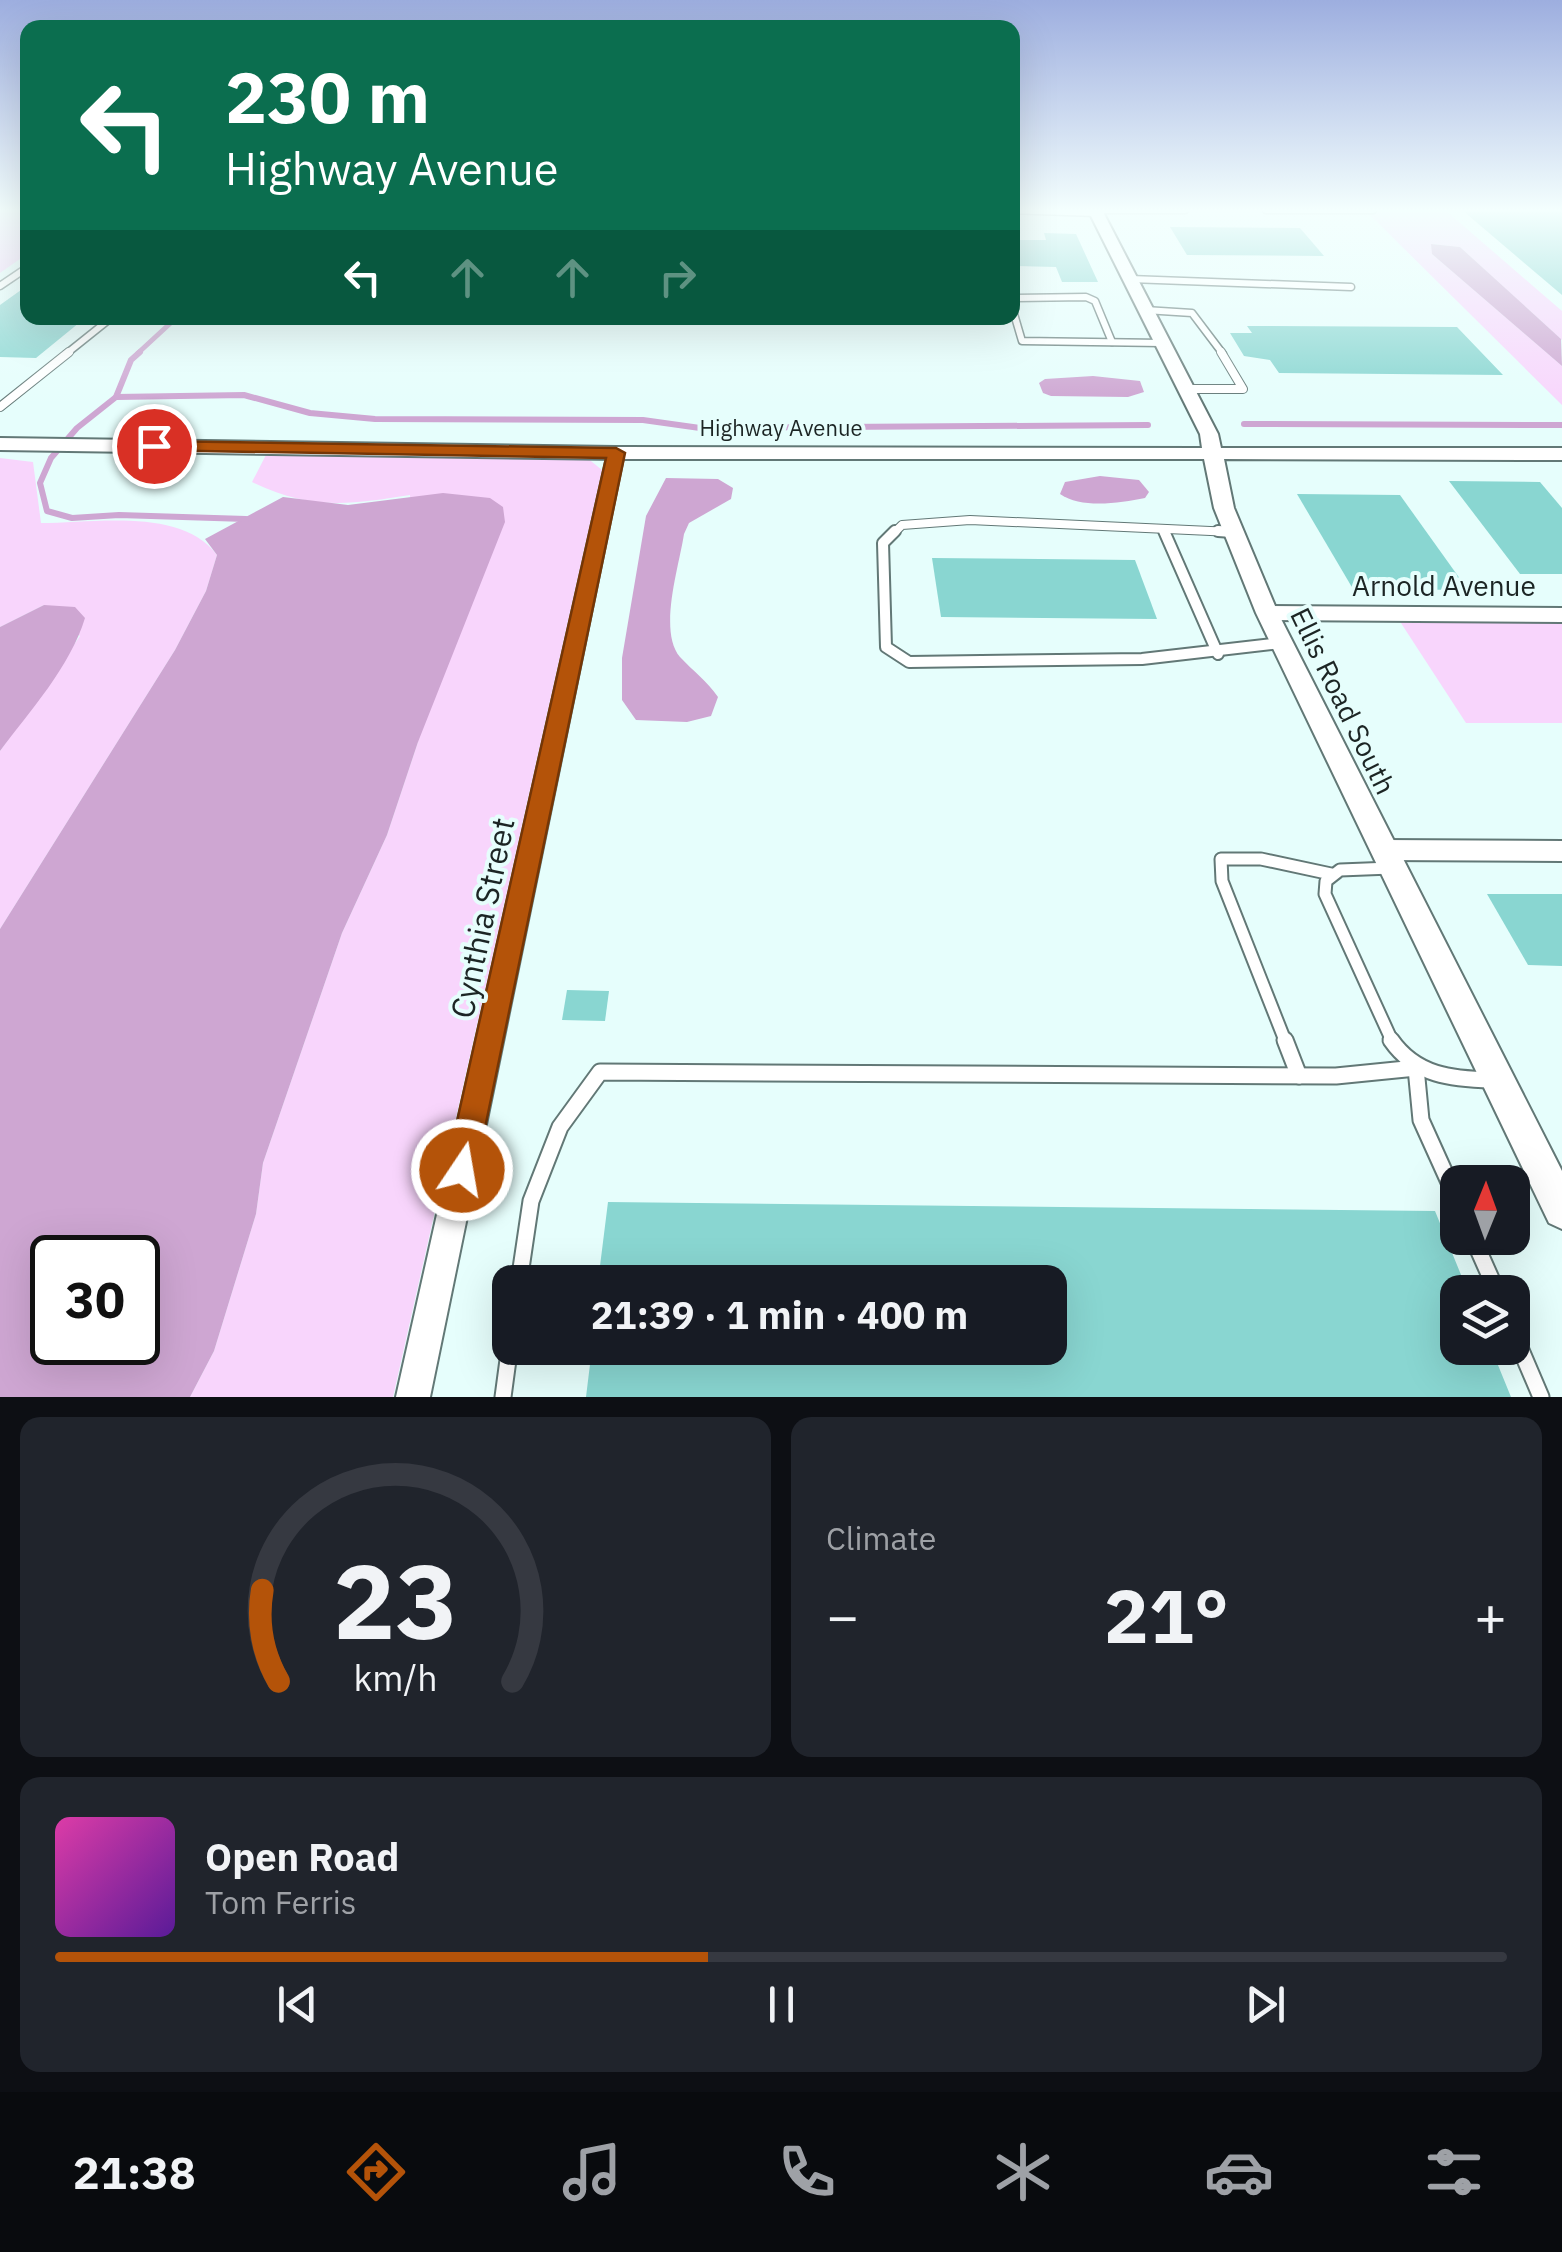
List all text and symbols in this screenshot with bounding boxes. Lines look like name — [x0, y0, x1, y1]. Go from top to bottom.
text: 230 m — [225, 51, 430, 142]
icon: left — [60, 60, 190, 190]
text: Highway Avenue — [225, 139, 558, 197]
icon: left — [335, 250, 390, 305]
icon: ahead — [440, 250, 495, 305]
icon: ahead — [545, 250, 600, 305]
icon: right — [650, 250, 705, 305]
pin — [112, 404, 197, 489]
street label: Highway Avenue — [699, 413, 863, 442]
icon: arrive — [127, 419, 182, 474]
street label: Arnold Avenue — [1352, 567, 1536, 604]
street label: Ellis Road South — [1282, 601, 1405, 800]
street label: Cynthia Street — [440, 814, 524, 1022]
position arrow — [410, 1118, 514, 1222]
north arrow — [1440, 1165, 1530, 1255]
map controls — [1440, 1165, 1530, 1365]
speed limit sign: 30 — [30, 1235, 160, 1365]
button: layers — [1440, 1275, 1530, 1365]
text: 21:39 · 1 min · 400 m — [591, 1290, 968, 1339]
text: Climate — [826, 1517, 936, 1559]
text: 23 — [333, 1532, 458, 1668]
text: 21° — [1104, 1566, 1229, 1664]
text: − — [826, 1580, 859, 1651]
text: + — [1474, 1580, 1507, 1651]
text: km/h — [353, 1654, 438, 1701]
text: Open Road — [205, 1832, 399, 1881]
text: Tom Ferris — [205, 1881, 356, 1923]
icon: previous — [270, 1977, 325, 2032]
icon: pause — [754, 1977, 809, 2032]
icon: next — [1238, 1977, 1293, 2032]
icon: directions — [341, 2137, 411, 2207]
icon: music — [557, 2137, 627, 2207]
icon: phone — [772, 2137, 842, 2207]
icon: climate — [988, 2137, 1058, 2207]
icon: car — [1204, 2137, 1274, 2207]
icon: filters — [1419, 2137, 1489, 2207]
text: 21:38 — [73, 2143, 196, 2201]

